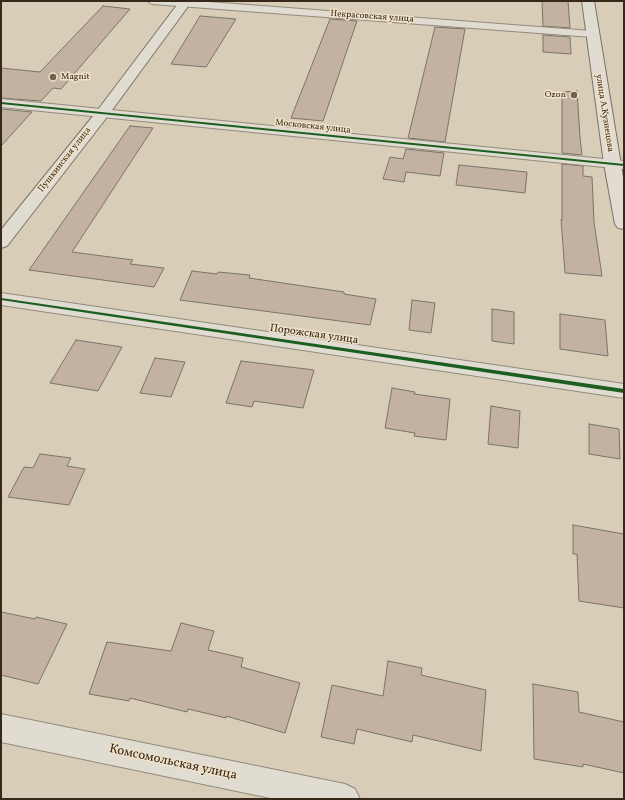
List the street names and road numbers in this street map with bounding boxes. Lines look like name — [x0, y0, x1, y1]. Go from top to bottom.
street label: Некрасовская улица — [330, 9, 414, 25]
street label: улица А.Кузнецова — [593, 73, 615, 153]
street label: Московская улица — [275, 118, 351, 136]
street label: Пушкинская улица — [36, 125, 94, 195]
street label: Порожская улица — [269, 322, 359, 348]
street label: Комсомольская улица — [108, 742, 238, 784]

